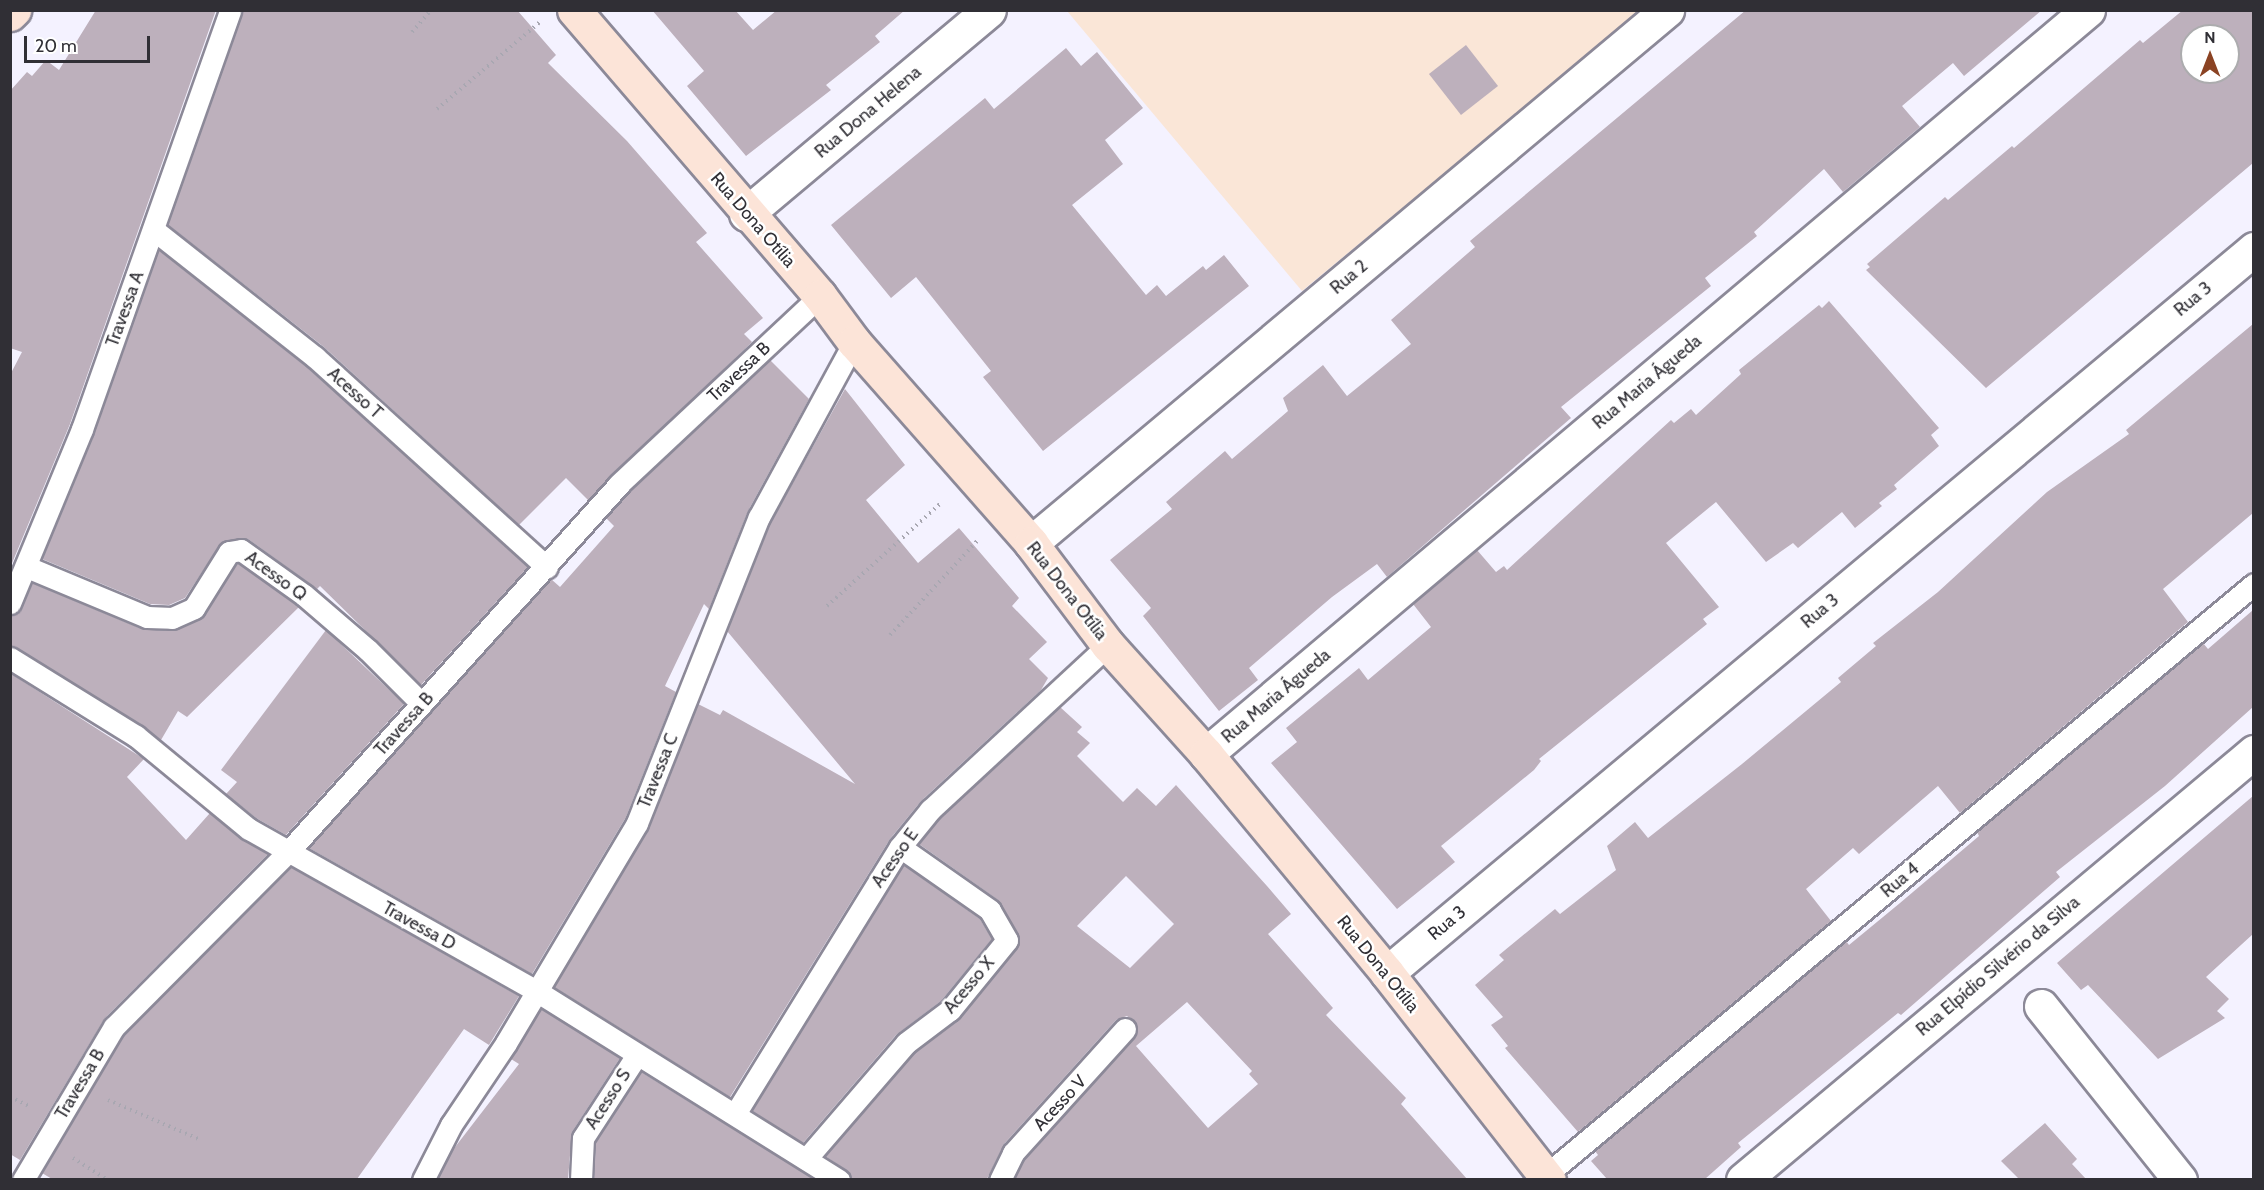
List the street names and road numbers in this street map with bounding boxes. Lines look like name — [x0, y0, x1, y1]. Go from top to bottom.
street label: Rua Dona Helena — [810, 61, 926, 163]
street label: Rua Dona Otília — [706, 168, 800, 272]
street label: Rua 2 — [1326, 255, 1372, 299]
street label: Travessa A — [101, 268, 149, 350]
street label: Rua 3 — [2170, 277, 2216, 321]
street label: Rua Maria Águeda — [1588, 330, 1706, 434]
street label: Travessa B — [703, 337, 775, 407]
street label: Acesso T — [323, 363, 387, 423]
street label: Rua Dona Otília — [1022, 538, 1112, 644]
street label: Acesso Q — [241, 546, 311, 606]
street label: Rua 3 — [1797, 589, 1843, 633]
street label: Rua Maria Águeda — [1217, 644, 1335, 748]
street label: Travessa B — [370, 688, 438, 760]
street label: Travessa C — [633, 731, 683, 811]
street label: Acesso E — [867, 824, 923, 892]
street label: Rua 4 — [1877, 858, 1923, 902]
street label: Rua Elpídio Silvério da Silva — [1912, 891, 2084, 1041]
street label: Travessa D — [379, 897, 459, 955]
street label: Rua 3 — [1424, 901, 1470, 945]
street label: Rua Dona Otília — [1332, 911, 1424, 1017]
street label: Acesso X — [939, 952, 999, 1018]
street label: Travessa B — [51, 1045, 109, 1123]
street label: Acesso S — [581, 1065, 635, 1133]
street label: Acesso V — [1029, 1071, 1091, 1135]

